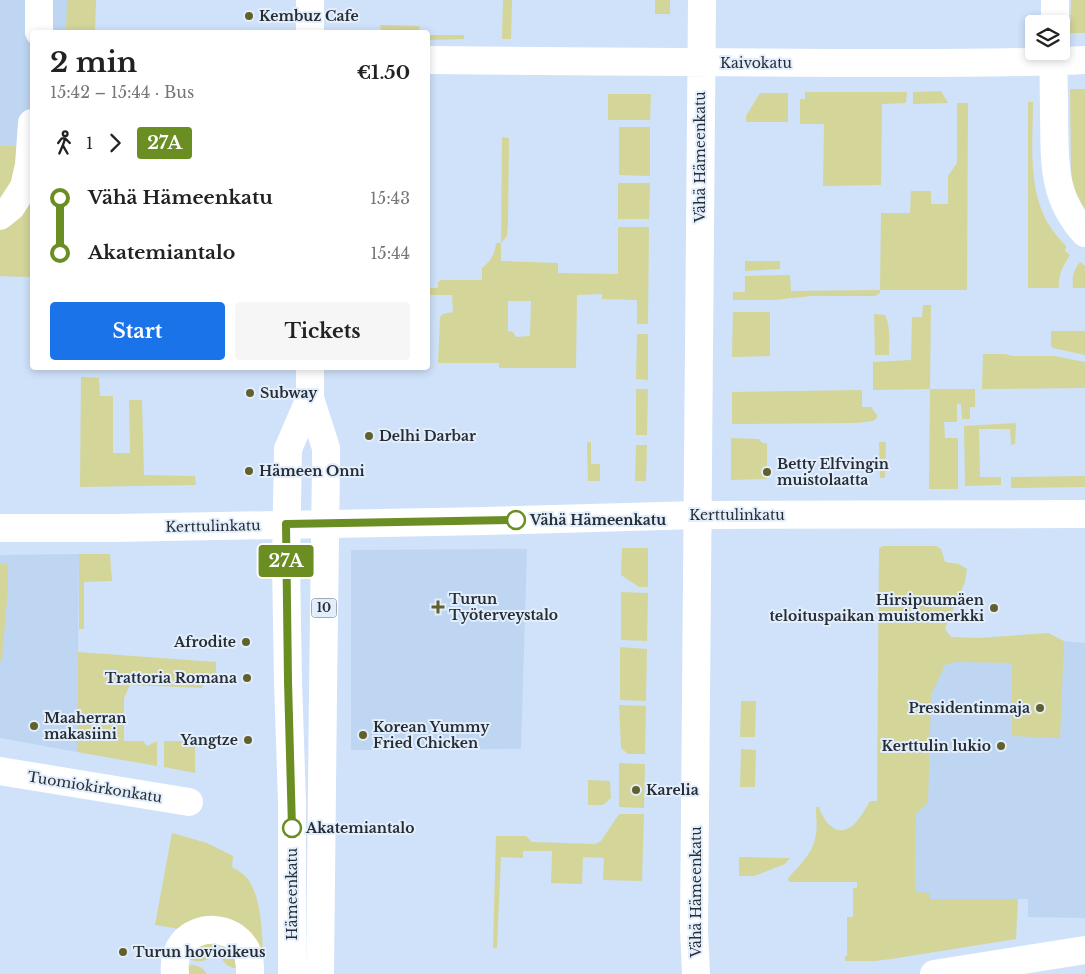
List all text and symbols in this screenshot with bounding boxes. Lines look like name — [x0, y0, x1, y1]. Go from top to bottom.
place label: Kembuz Cafe — [259, 7, 359, 25]
marker: Kembuz Cafe — [243, 10, 255, 22]
map controls — [1025, 15, 1070, 60]
button: layers — [1025, 15, 1070, 60]
text: 2 min — [50, 45, 137, 80]
street label: Kaivokatu — [720, 54, 793, 72]
text: €1.50 — [357, 61, 410, 84]
text: 15:42 – 15:44 · Bus — [50, 82, 194, 102]
street label: Vähä Hämeenkatu — [691, 91, 709, 224]
icon: walk — [50, 129, 78, 157]
icon: forward — [101, 129, 129, 157]
text: 27A — [147, 132, 182, 154]
text: 1 — [86, 133, 93, 153]
text: Vähä Hämeenkatu — [88, 186, 273, 209]
text: 15:43 — [370, 188, 410, 208]
text: Akatemiantalo — [88, 241, 235, 264]
text: 15:44 — [370, 243, 410, 263]
button: Start — [50, 302, 225, 360]
button: Tickets — [235, 302, 410, 360]
place label: Subway — [260, 384, 318, 402]
marker: Subway — [244, 387, 256, 399]
place label: Delhi Darbar — [379, 427, 476, 445]
marker: Delhi Darbar — [363, 430, 375, 442]
place label: Betty Elfvingin muistolaatta — [777, 455, 889, 489]
place label: Hämeen Onni — [259, 462, 365, 480]
marker: Hämeen Onni — [243, 465, 255, 477]
marker: Betty Elfvingin muistolaatta — [761, 466, 773, 478]
street label: Kerttulinkatu — [689, 506, 785, 524]
marker: Vähä Hämeenkatu — [506, 510, 526, 530]
place label: Vähä Hämeenkatu — [529, 511, 666, 529]
street label: Kerttulinkatu — [165, 516, 261, 536]
line badge: 27A — [257, 545, 315, 577]
text: 27A — [269, 550, 303, 572]
place label: Turun Työterveystalo — [449, 590, 558, 624]
place label: Hirsipuumäen teloituspaikan muistomerkki — [769, 591, 984, 625]
road number: 10 — [312, 598, 336, 618]
marker: Turun Työterveystalo — [431, 600, 445, 614]
marker: Hirsipuumäen teloituspaikan muistomerkki — [988, 602, 1000, 614]
place label: Afrodite — [173, 633, 236, 651]
marker: Afrodite — [240, 636, 252, 648]
place label: Trattoria Romana — [105, 669, 237, 687]
marker: Trattoria Romana — [241, 672, 253, 684]
place label: Presidentinmaja — [908, 699, 1030, 717]
marker: Presidentinmaja — [1034, 702, 1046, 714]
place label: Maaherran makasiini — [44, 709, 126, 743]
place label: Korean Yummy Fried Chicken — [373, 718, 490, 752]
marker: Maaherran makasiini — [28, 720, 40, 732]
marker: Korean Yummy Fried Chicken — [357, 729, 369, 741]
place label: Yangtze — [179, 731, 238, 749]
marker: Yangtze — [242, 734, 254, 746]
place label: Kerttulin lukio — [882, 737, 991, 755]
marker: Kerttulin lukio — [995, 740, 1007, 752]
street label: Tuomiokirkonkatu — [26, 767, 164, 807]
place label: Karelia — [646, 781, 699, 799]
marker: Karelia — [630, 784, 642, 796]
marker: Akatemiantalo — [282, 818, 302, 838]
place label: Akatemiantalo — [305, 819, 415, 837]
street label: Vähä Hämeenkatu — [687, 826, 705, 959]
street label: Hämeenkatu — [283, 847, 301, 940]
place label: Turun hovioikeus — [133, 943, 266, 961]
marker: Turun hovioikeus — [117, 946, 129, 958]

